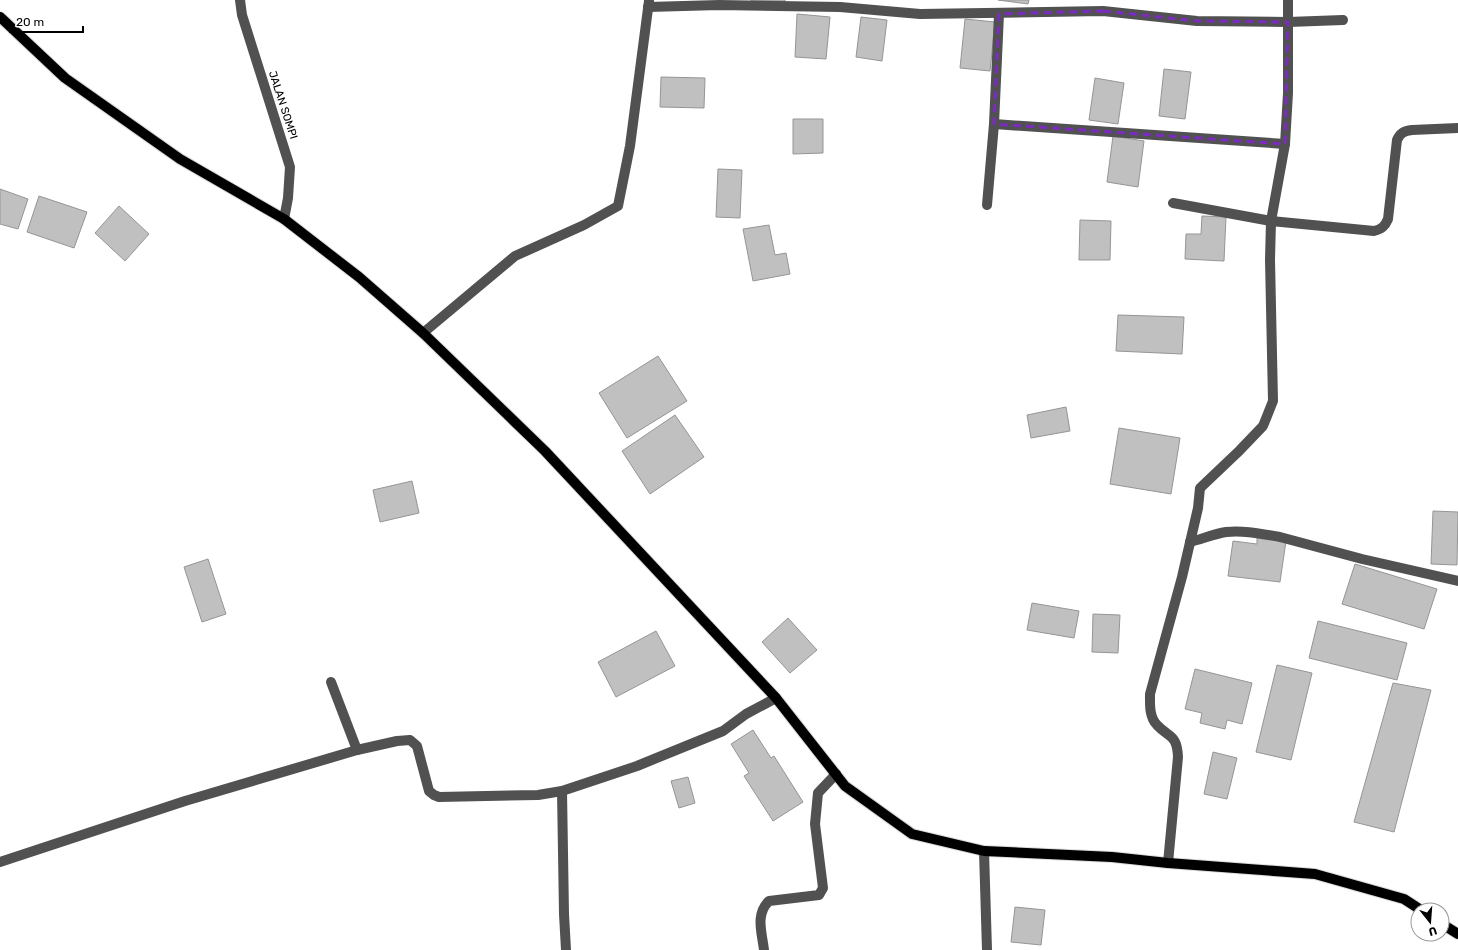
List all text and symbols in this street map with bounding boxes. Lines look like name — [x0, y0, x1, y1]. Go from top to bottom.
scale bar — [10, 8, 83, 34]
text: 20 m — [16, 15, 44, 29]
street label: JALAN SOMPI — [266, 69, 300, 141]
north arrow — [1410, 902, 1450, 942]
text: U — [1427, 924, 1438, 938]

